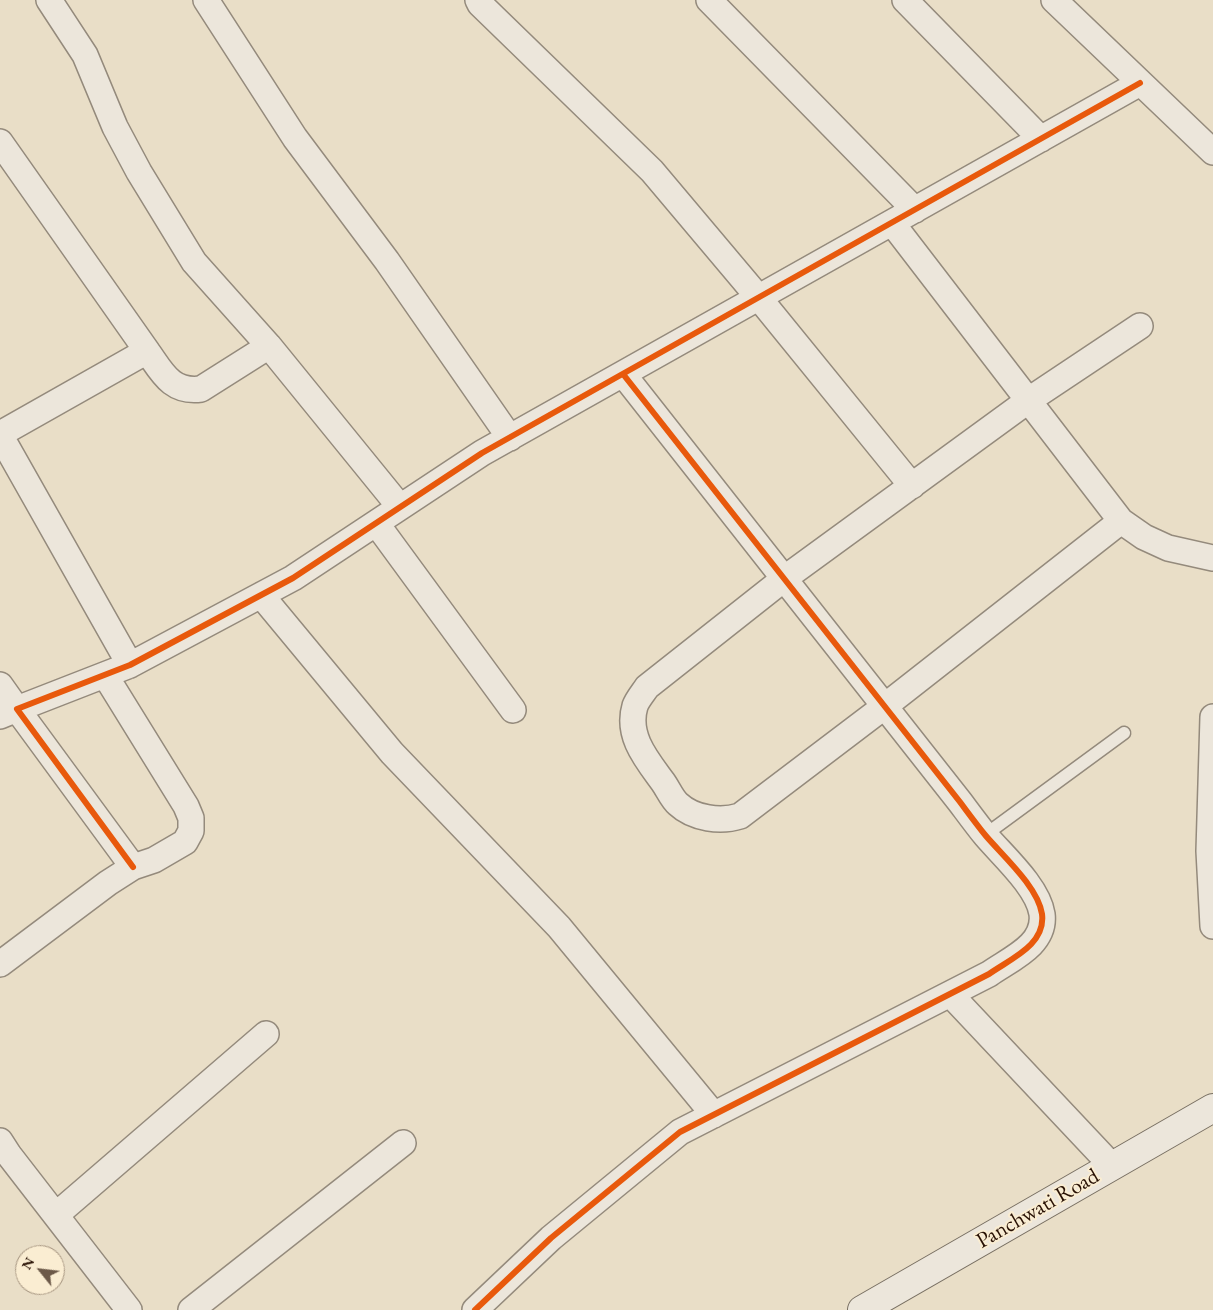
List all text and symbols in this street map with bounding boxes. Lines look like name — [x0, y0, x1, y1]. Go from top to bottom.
street label: Panchwati Road — [972, 1163, 1104, 1255]
north arrow — [15, 1245, 65, 1295]
text: N — [17, 1254, 38, 1273]

